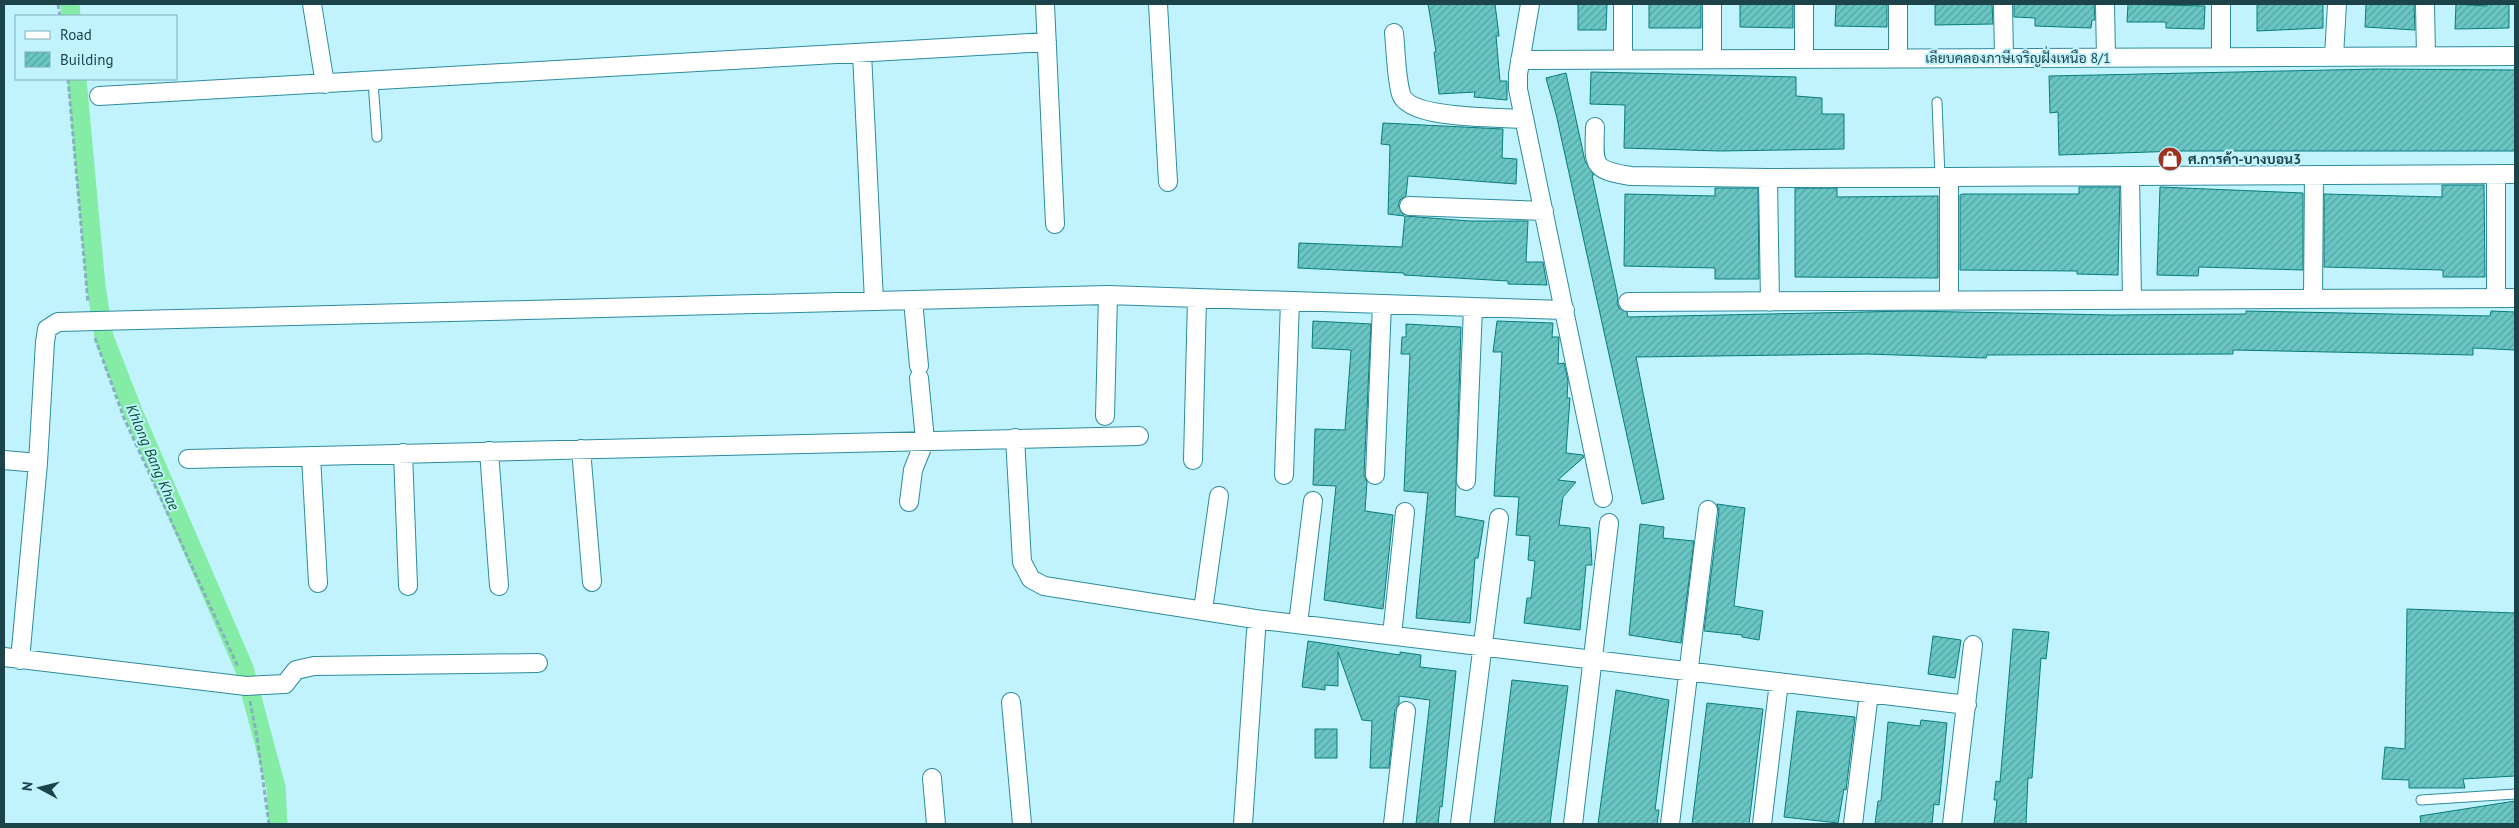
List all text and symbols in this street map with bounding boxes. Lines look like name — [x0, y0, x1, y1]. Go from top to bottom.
legend — [15, 15, 178, 80]
text: Road — [60, 25, 92, 44]
street label: เลียบคลองภาษีเจริญฝั่งเหนือ 8/1 — [1925, 46, 2111, 67]
text: Building — [60, 50, 114, 69]
shop icon: ศ.การค้า-บางบอน3 — [2157, 146, 2183, 172]
place label: ศ.การค้า-บางบอน3 — [2188, 150, 2301, 168]
water label: Khlong Bang Khae — [122, 401, 184, 513]
north arrow — [15, 763, 65, 813]
text: N — [18, 781, 37, 792]

